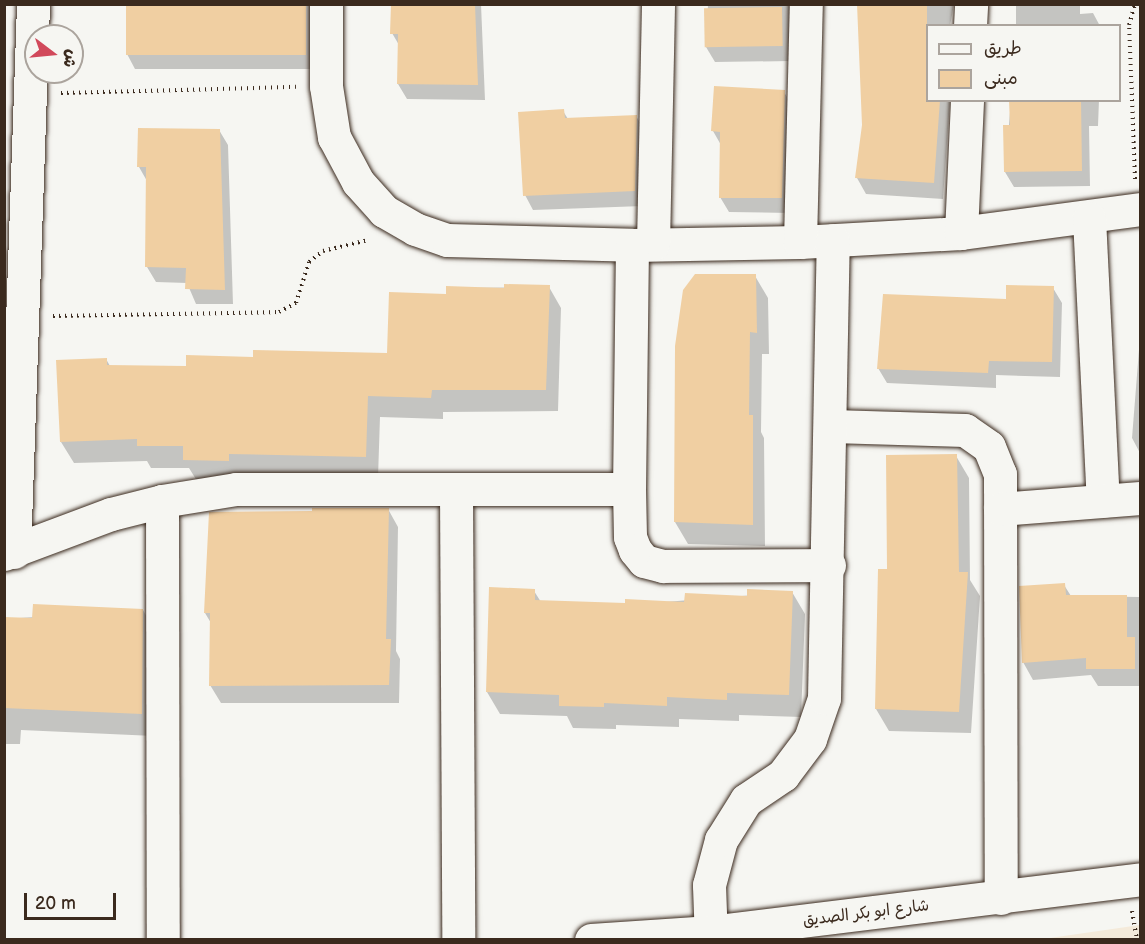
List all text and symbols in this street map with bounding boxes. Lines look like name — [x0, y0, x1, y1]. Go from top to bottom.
north arrow — [24, 24, 84, 84]
legend — [926, 24, 1121, 102]
text: طريق — [984, 38, 1022, 59]
text: ش — [58, 47, 81, 70]
text: مبنى — [984, 68, 1018, 89]
scale bar — [27, 881, 118, 919]
text: 20 m — [35, 893, 76, 914]
street label: شارع ابو بكر الصديق — [802, 897, 930, 931]

